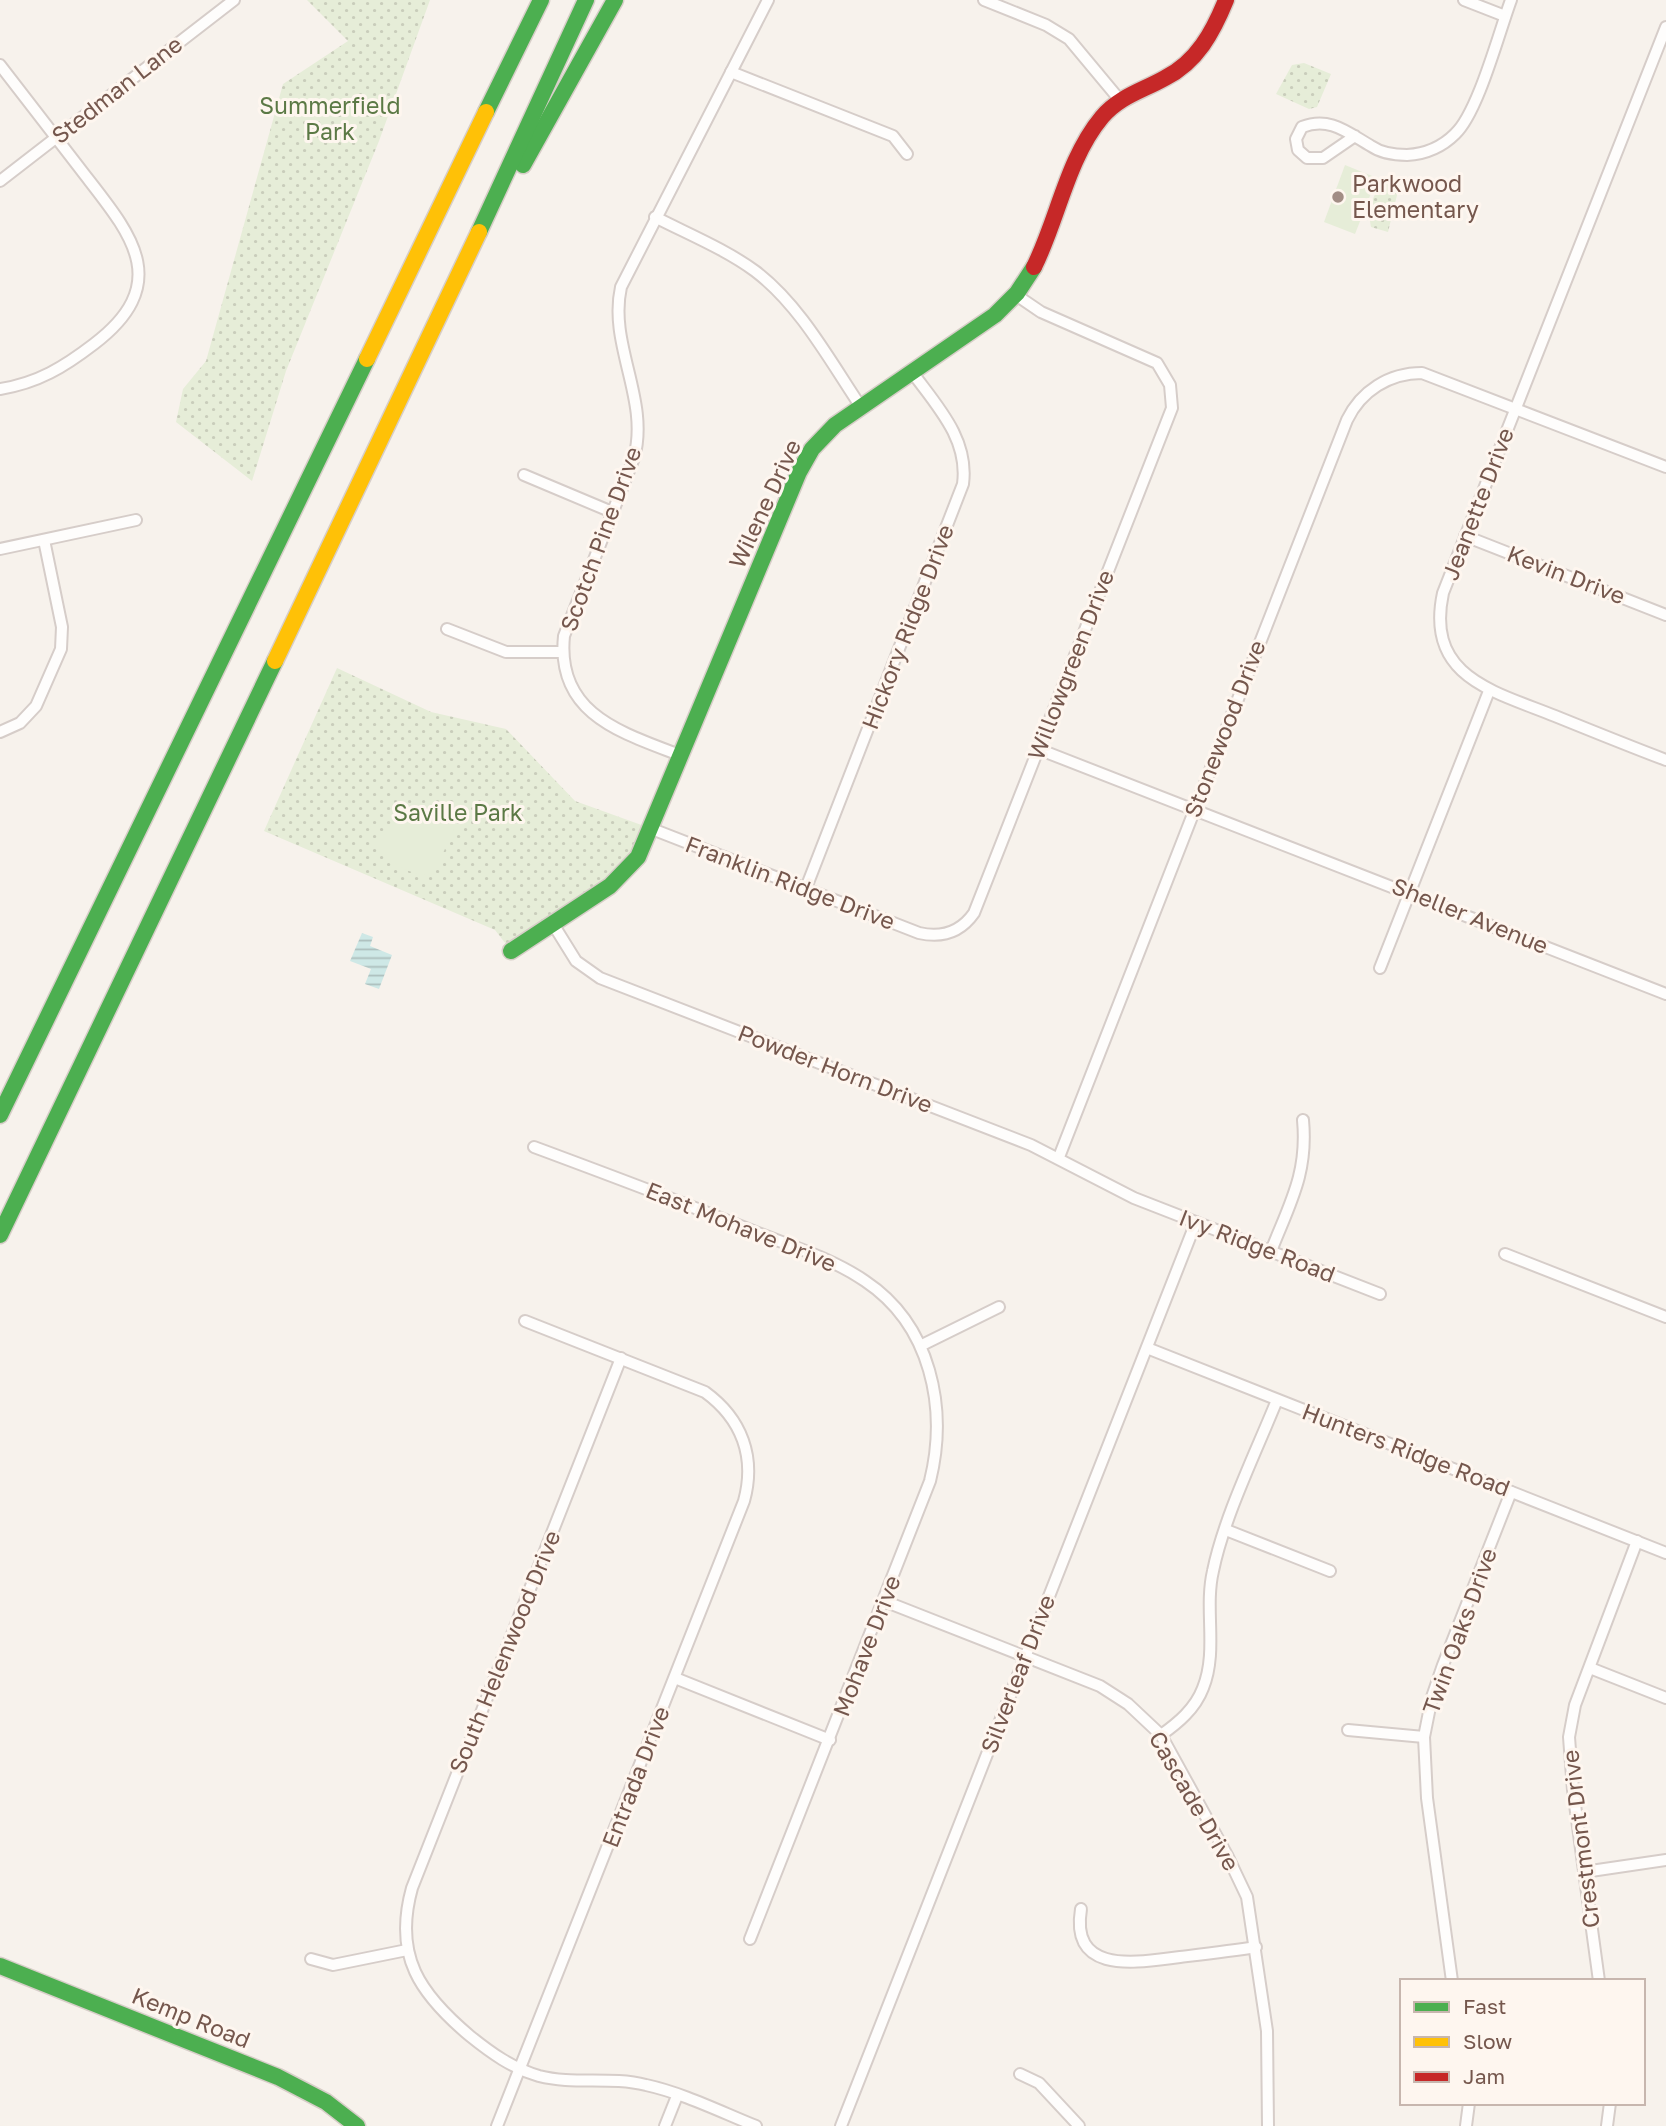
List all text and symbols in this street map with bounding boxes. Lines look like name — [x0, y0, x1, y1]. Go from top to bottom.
street label: Stedman Lane — [46, 30, 187, 149]
park label: Summerfield Park — [259, 91, 401, 145]
place label: Parkwood Elementary — [1352, 169, 1479, 223]
marker: Parkwood Elementary — [1330, 189, 1346, 205]
street label: Jeanette Drive — [1435, 424, 1519, 584]
street label: Wilene Drive — [722, 435, 806, 572]
street label: Scotch Pine Drive — [554, 443, 646, 635]
street label: Hickory Ridge Drive — [855, 520, 959, 733]
street label: Kevin Drive — [1503, 539, 1629, 609]
street label: Willowgreen Drive — [1021, 566, 1119, 764]
street label: Stonewood Drive — [1177, 636, 1271, 821]
park label: Saville Park — [393, 798, 523, 826]
street label: Franklin Ridge Drive — [682, 829, 899, 935]
street label: Sheller Avenue — [1388, 871, 1553, 959]
street label: Powder Horn Drive — [734, 1018, 937, 1118]
street label: East Mohave Drive — [642, 1175, 841, 1277]
street label: Ivy Ridge Road — [1175, 1202, 1339, 1288]
street label: Hunters Ridge Road — [1299, 1397, 1514, 1502]
street label: South Helenwood Drive — [442, 1526, 566, 1777]
street label: Twin Oaks Drive — [1416, 1544, 1502, 1718]
street label: Mohave Drive — [826, 1571, 906, 1720]
street label: Silverleaf Drive — [974, 1591, 1060, 1757]
street label: Entrada Drive — [595, 1702, 675, 1851]
street label: Cascade Drive — [1144, 1726, 1246, 1875]
street label: Crestmont Drive — [1555, 1749, 1605, 1930]
legend — [1400, 1979, 1645, 2105]
street label: Kemp Road — [128, 1981, 255, 2054]
text: Fast — [1463, 1993, 1506, 2019]
text: Slow — [1463, 2028, 1512, 2054]
text: Jam — [1463, 2063, 1505, 2089]

